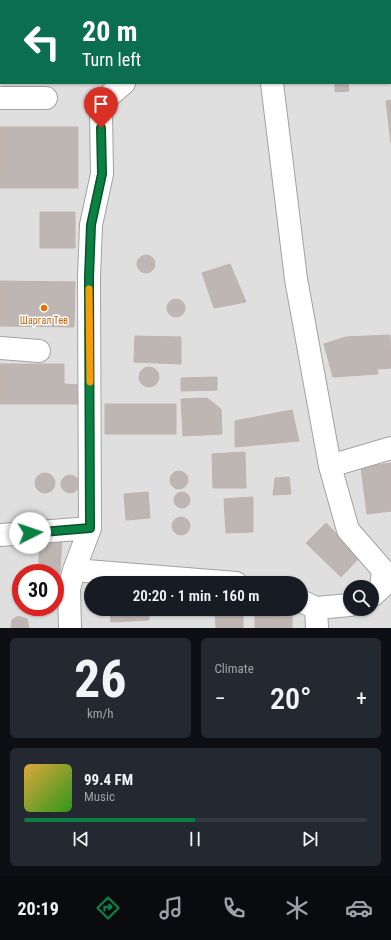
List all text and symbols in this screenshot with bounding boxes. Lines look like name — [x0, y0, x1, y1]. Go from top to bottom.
text: 20 m — [82, 15, 138, 48]
icon: left — [16, 16, 68, 68]
text: Turn left — [82, 49, 141, 70]
pin — [84, 87, 118, 128]
icon: arrive — [90, 93, 112, 115]
marker: Шаргал Төв — [39, 303, 49, 313]
place label: Шаргал Төв — [20, 315, 68, 326]
position arrow — [9, 512, 51, 554]
speed limit sign: 30 — [12, 564, 64, 616]
map controls — [343, 580, 379, 616]
button: search — [343, 580, 379, 616]
text: 20:20 · 1 min · 160 m — [133, 587, 259, 605]
text: 26 — [74, 649, 127, 710]
text: Climate — [215, 661, 254, 676]
text: 20° — [270, 681, 312, 716]
text: − — [215, 686, 226, 711]
text: + — [356, 686, 367, 711]
text: km/h — [87, 706, 114, 721]
text: 99.4 FM — [84, 771, 133, 789]
text: Music — [84, 789, 115, 804]
icon: previous — [70, 828, 92, 850]
icon: pause — [184, 828, 206, 850]
icon: next — [299, 828, 321, 850]
icon: directions — [94, 894, 122, 922]
icon: music — [157, 894, 185, 922]
icon: phone — [220, 894, 248, 922]
icon: climate — [283, 894, 311, 922]
icon: car — [345, 894, 373, 922]
text: 20:19 — [17, 898, 59, 919]

